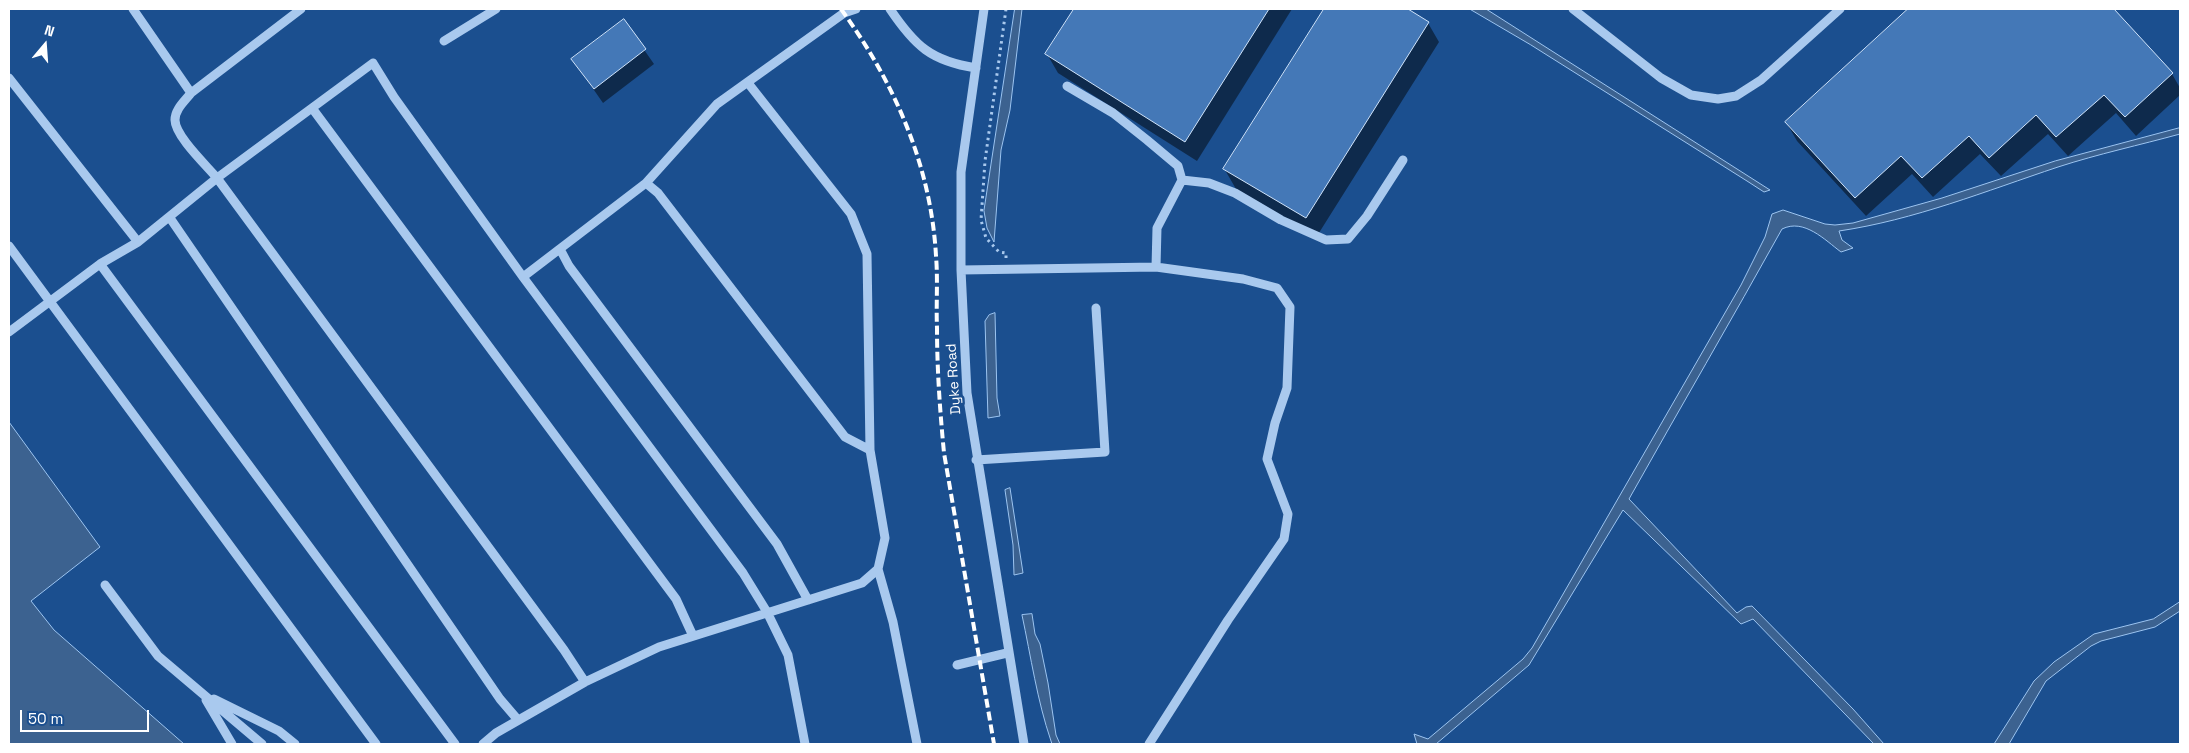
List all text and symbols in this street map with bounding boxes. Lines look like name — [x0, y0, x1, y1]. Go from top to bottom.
north arrow — [20, 20, 70, 70]
text: N — [42, 21, 57, 41]
street label: Dyke Road — [943, 343, 965, 415]
scale bar — [22, 700, 151, 732]
text: 50 m — [28, 709, 63, 728]

